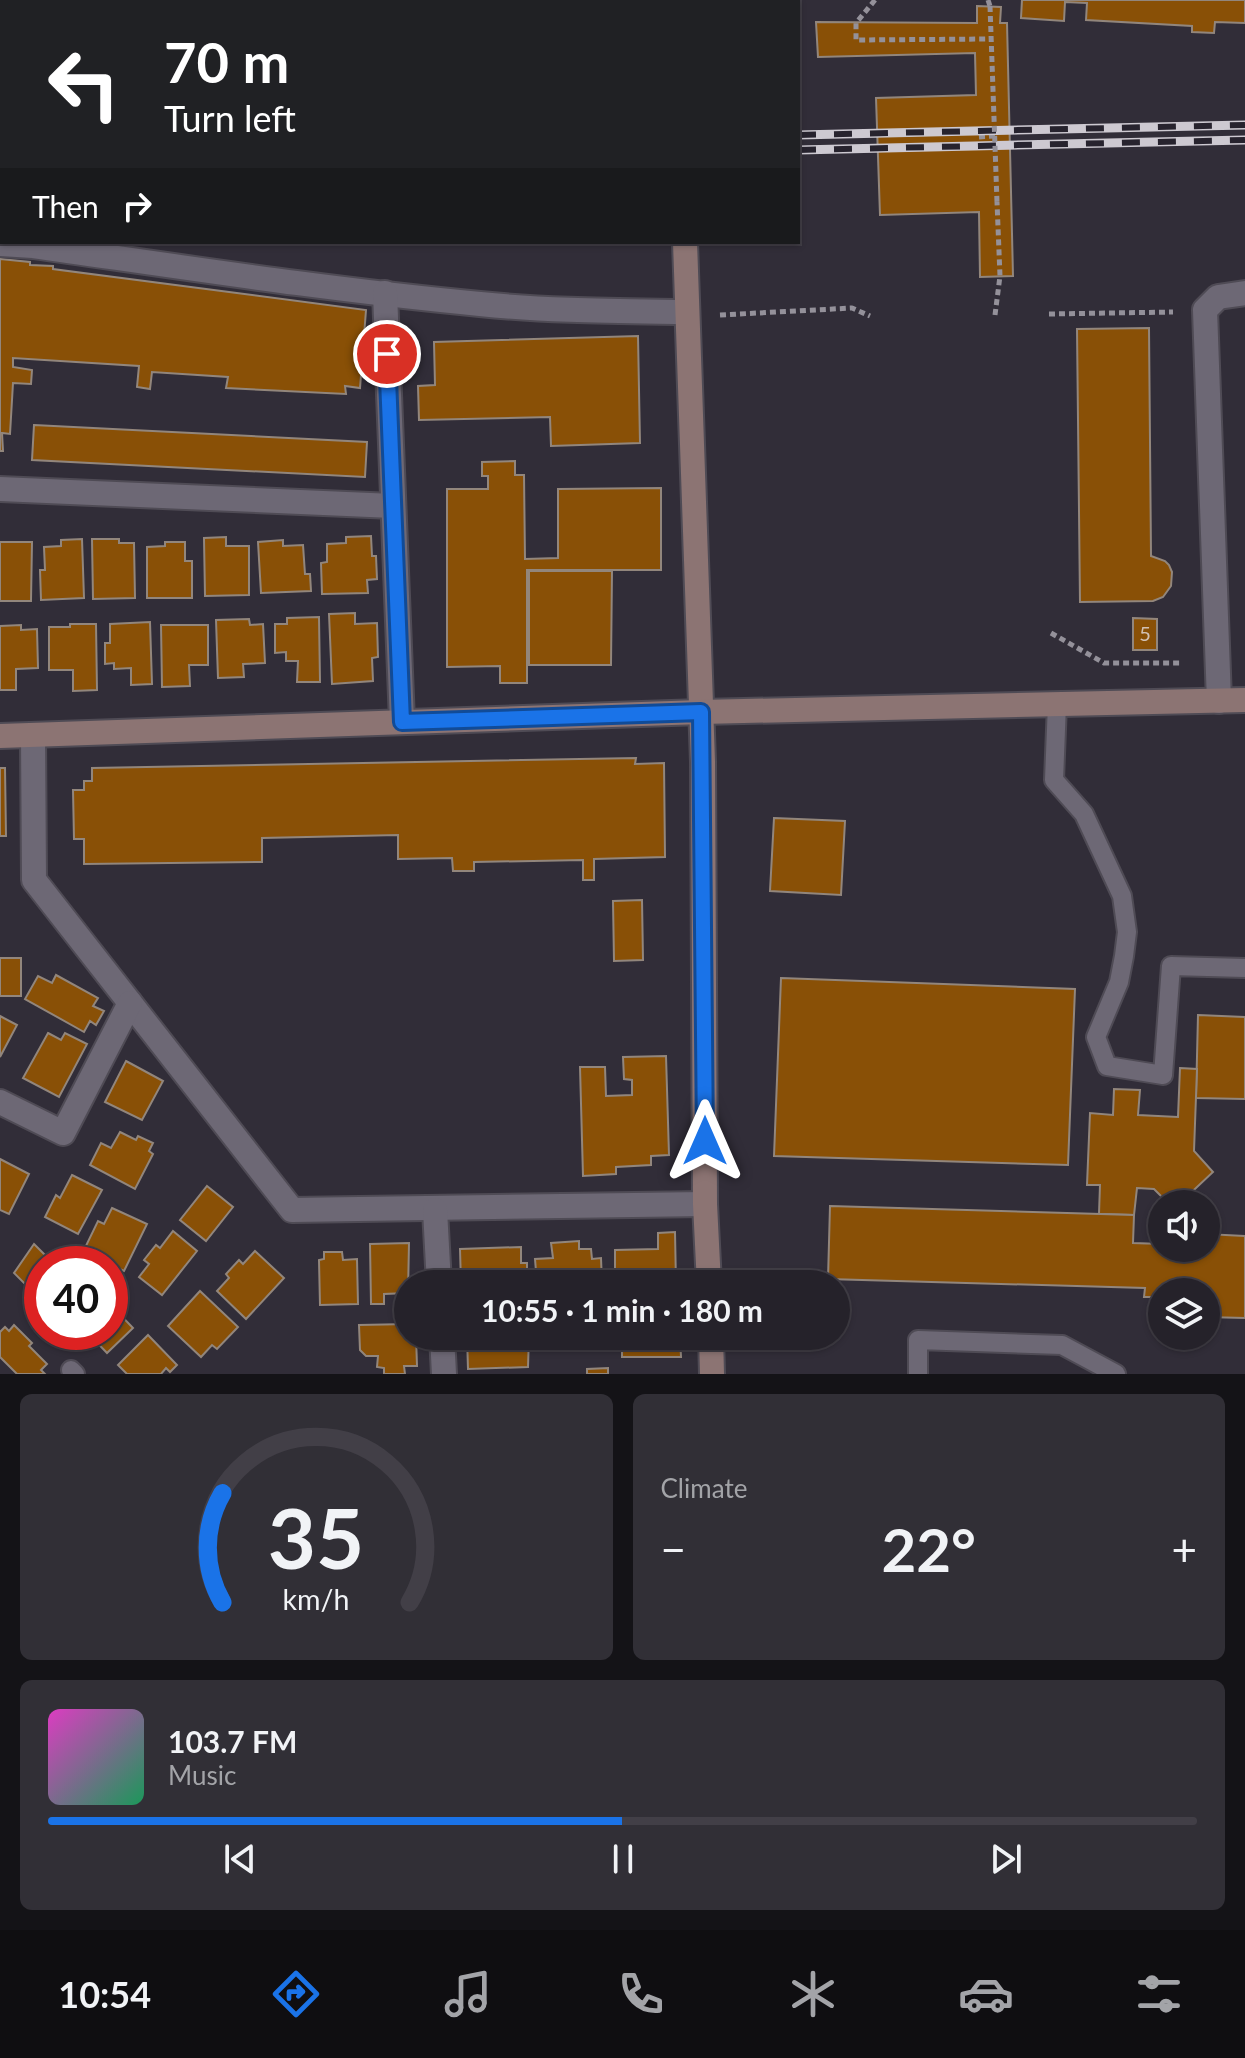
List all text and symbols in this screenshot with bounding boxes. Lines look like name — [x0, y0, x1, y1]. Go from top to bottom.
text: 70 m — [164, 28, 289, 95]
icon: left — [32, 32, 136, 136]
text: Turn left — [164, 96, 296, 140]
icon: right — [115, 184, 159, 228]
text: Then — [32, 188, 99, 224]
pin — [353, 320, 421, 388]
icon: arrive — [365, 332, 409, 376]
house number: 5 — [1139, 621, 1151, 645]
position arrow — [663, 1099, 747, 1183]
map controls — [1148, 1190, 1220, 1350]
button: sound — [1148, 1190, 1220, 1262]
speed limit sign: 40 — [24, 1246, 128, 1350]
button: layers — [1148, 1278, 1220, 1350]
text: 10:55 · 1 min · 180 m — [481, 1292, 763, 1328]
text: Climate — [661, 1472, 747, 1504]
text: 35 — [268, 1487, 365, 1587]
text: 22° — [881, 1513, 976, 1585]
text: − — [661, 1523, 686, 1575]
text: + — [1171, 1523, 1197, 1575]
text: km/h — [283, 1582, 350, 1616]
text: 103.7 FM — [168, 1723, 297, 1759]
text: Music — [168, 1759, 236, 1791]
icon: previous — [218, 1837, 262, 1881]
icon: pause — [601, 1837, 645, 1881]
icon: next — [984, 1837, 1028, 1881]
icon: directions — [268, 1966, 324, 2022]
icon: music — [440, 1966, 496, 2022]
icon: phone — [613, 1966, 669, 2022]
icon: climate — [785, 1966, 841, 2022]
icon: car — [958, 1966, 1014, 2022]
icon: filters — [1131, 1966, 1187, 2022]
text: 10:54 — [58, 1972, 151, 2016]

